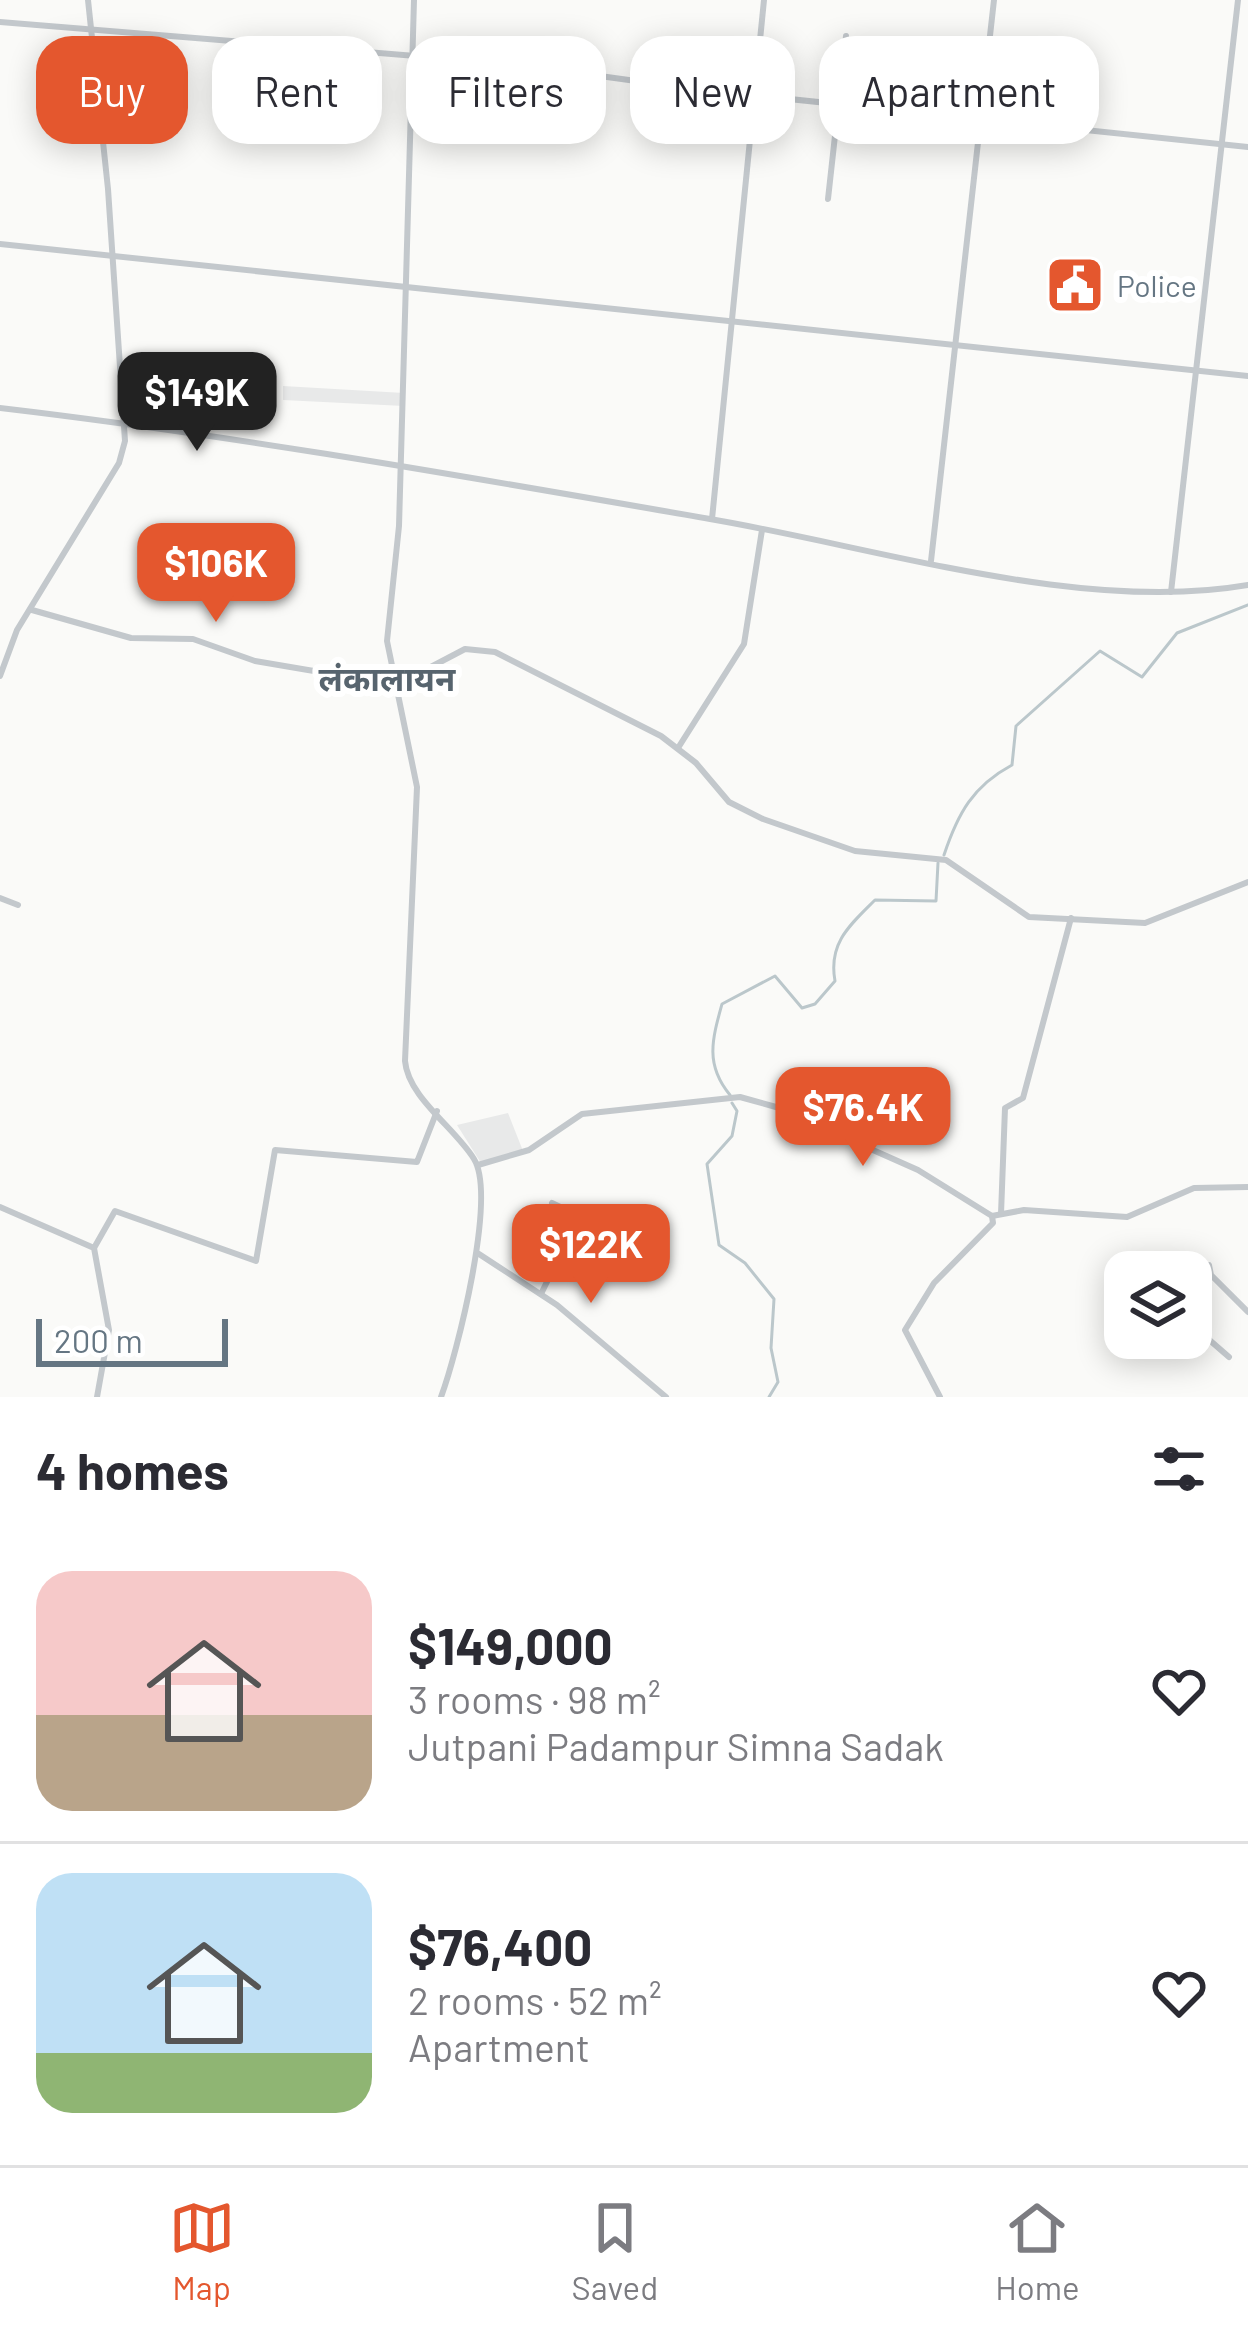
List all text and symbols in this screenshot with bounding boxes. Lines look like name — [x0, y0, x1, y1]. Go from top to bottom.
chip: Buy — [36, 36, 188, 144]
chip: Rent — [212, 36, 382, 144]
chip: Filters — [406, 36, 606, 144]
chip: New — [630, 36, 795, 144]
chip: Apartment — [819, 36, 1099, 144]
public building icon: Police — [1044, 254, 1106, 316]
place label: Police — [1117, 267, 1197, 303]
pin: $149K — [113, 352, 281, 454]
text: $149K — [145, 367, 249, 414]
pin: $106K — [132, 523, 300, 625]
text: $106K — [164, 538, 268, 585]
district label: लंकालायन — [319, 658, 456, 698]
pin: $76.4K — [765, 1067, 961, 1169]
text: $76.4K — [802, 1082, 924, 1129]
pin: $122K — [507, 1204, 675, 1306]
text: $122K — [539, 1219, 643, 1266]
map controls — [1104, 1251, 1212, 1359]
button: layers — [1104, 1251, 1212, 1359]
scale bar — [36, 1313, 228, 1366]
text: 200 m — [54, 1320, 143, 1360]
icon: filters — [1146, 1436, 1212, 1502]
text: 4 homes — [36, 1439, 229, 1500]
text: $149,000 — [408, 1614, 613, 1675]
icon: home — [132, 1619, 276, 1763]
icon: heart — [1146, 1658, 1212, 1724]
text: 3 rooms · 98 m² — [408, 1675, 661, 1722]
text: Jutpani Padampur Simna Sadak — [408, 1722, 944, 1769]
text: $76,400 — [408, 1915, 592, 1976]
icon: home — [132, 1921, 276, 2065]
icon: heart — [1146, 1960, 1212, 2026]
text: 2 rooms · 52 m² — [408, 1976, 662, 2023]
text: Apartment — [408, 2023, 590, 2070]
tab: Map — [169, 2195, 235, 2307]
tab: Saved — [572, 2195, 658, 2307]
tab: Home — [995, 2195, 1079, 2307]

